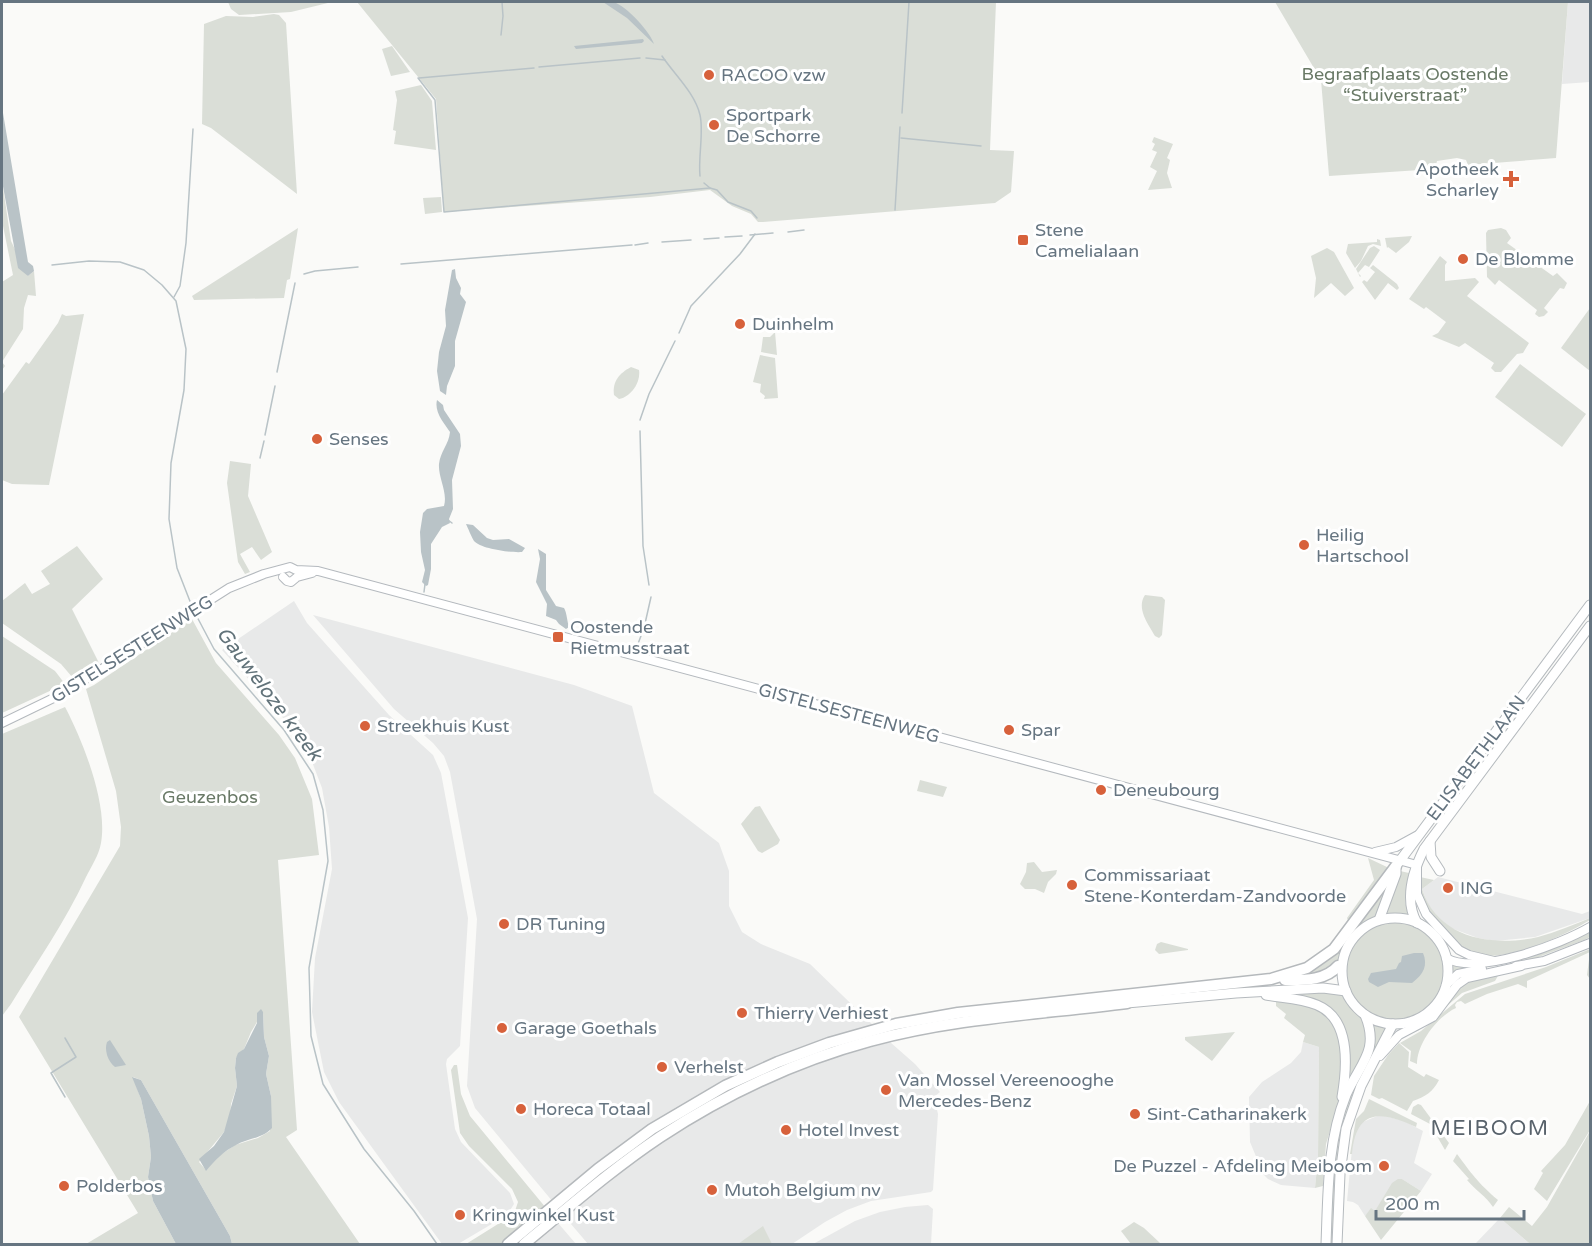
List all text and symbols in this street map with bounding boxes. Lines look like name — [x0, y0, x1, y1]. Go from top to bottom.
park label: Begraafplaats Oostende “Stuiverstraat” — [1302, 63, 1508, 106]
place label: RACOO vzw — [721, 64, 826, 86]
marker: RACOO vzw — [702, 68, 716, 82]
place label: Sportpark De Schorre — [726, 104, 820, 147]
marker: Sportpark De Schorre — [707, 118, 721, 132]
place label: Apotheek Scharley — [1415, 158, 1499, 201]
marker: Apotheek Scharley — [1504, 172, 1518, 186]
place label: Stene Camelialaan — [1035, 219, 1139, 262]
marker: Stene Camelialaan — [1016, 233, 1030, 247]
place label: De Blomme — [1475, 248, 1574, 270]
marker: De Blomme — [1456, 252, 1470, 266]
place label: Duinhelm — [752, 313, 834, 335]
marker: Duinhelm — [733, 317, 747, 331]
place label: Senses — [329, 428, 389, 450]
marker: Senses — [310, 432, 324, 446]
place label: Heilig Hartschool — [1316, 524, 1409, 567]
marker: Heilig Hartschool — [1297, 538, 1311, 552]
street label: GISTELSESTEENWEG — [47, 590, 217, 708]
place label: Oostende Rietmusstraat — [570, 616, 690, 659]
water label: Gauweloze kreek — [211, 623, 328, 767]
marker: Oostende Rietmusstraat — [551, 630, 565, 644]
street label: GISTELSESTEENWEG — [756, 678, 942, 748]
street label: ELISABETHLAAN — [1422, 691, 1530, 825]
place label: Streekhuis Kust — [377, 715, 510, 737]
marker: Streekhuis Kust — [358, 719, 372, 733]
place label: Spar — [1021, 719, 1060, 741]
marker: Spar — [1002, 723, 1016, 737]
place label: Deneubourg — [1113, 779, 1220, 801]
marker: Deneubourg — [1094, 783, 1108, 797]
park label: Geuzenbos — [162, 786, 258, 808]
place label: Commissariaat Stene-Konterdam-Zandvoorde — [1084, 864, 1346, 907]
place label: ING — [1460, 877, 1493, 899]
marker: Commissariaat Stene-Konterdam-Zandvoorde — [1065, 878, 1079, 892]
marker: ING — [1441, 881, 1455, 895]
place label: DR Tuning — [516, 913, 606, 935]
marker: DR Tuning — [497, 917, 511, 931]
place label: Thierry Verhiest — [754, 1002, 888, 1024]
marker: Thierry Verhiest — [735, 1006, 749, 1020]
place label: Garage Goethals — [514, 1017, 657, 1039]
marker: Garage Goethals — [495, 1021, 509, 1035]
place label: Verhelst — [674, 1056, 744, 1078]
marker: Verhelst — [655, 1060, 669, 1074]
place label: Van Mossel Vereenooghe Mercedes-Benz — [898, 1069, 1114, 1112]
marker: Van Mossel Vereenooghe Mercedes-Benz — [879, 1083, 893, 1097]
place label: Horeca Totaal — [533, 1098, 651, 1120]
marker: Horeca Totaal — [514, 1102, 528, 1116]
place label: Sint-Catharinakerk — [1147, 1103, 1307, 1125]
marker: Sint-Catharinakerk — [1128, 1107, 1142, 1121]
district label: MEIBOOM — [1430, 1116, 1550, 1141]
place label: Hotel Invest — [798, 1119, 899, 1141]
marker: Hotel Invest — [779, 1123, 793, 1137]
place label: De Puzzel - Afdeling Meiboom — [1113, 1155, 1372, 1177]
marker: De Puzzel - Afdeling Meiboom — [1377, 1159, 1391, 1173]
place label: Polderbos — [76, 1175, 163, 1197]
marker: Polderbos — [57, 1179, 71, 1193]
place label: Mutoh Belgium nv — [724, 1179, 881, 1201]
marker: Mutoh Belgium nv — [705, 1183, 719, 1197]
scale bar — [1376, 1183, 1524, 1221]
text: 200 m — [1385, 1193, 1440, 1215]
place label: Kringwinkel Kust — [472, 1204, 615, 1226]
marker: Kringwinkel Kust — [453, 1208, 467, 1222]

